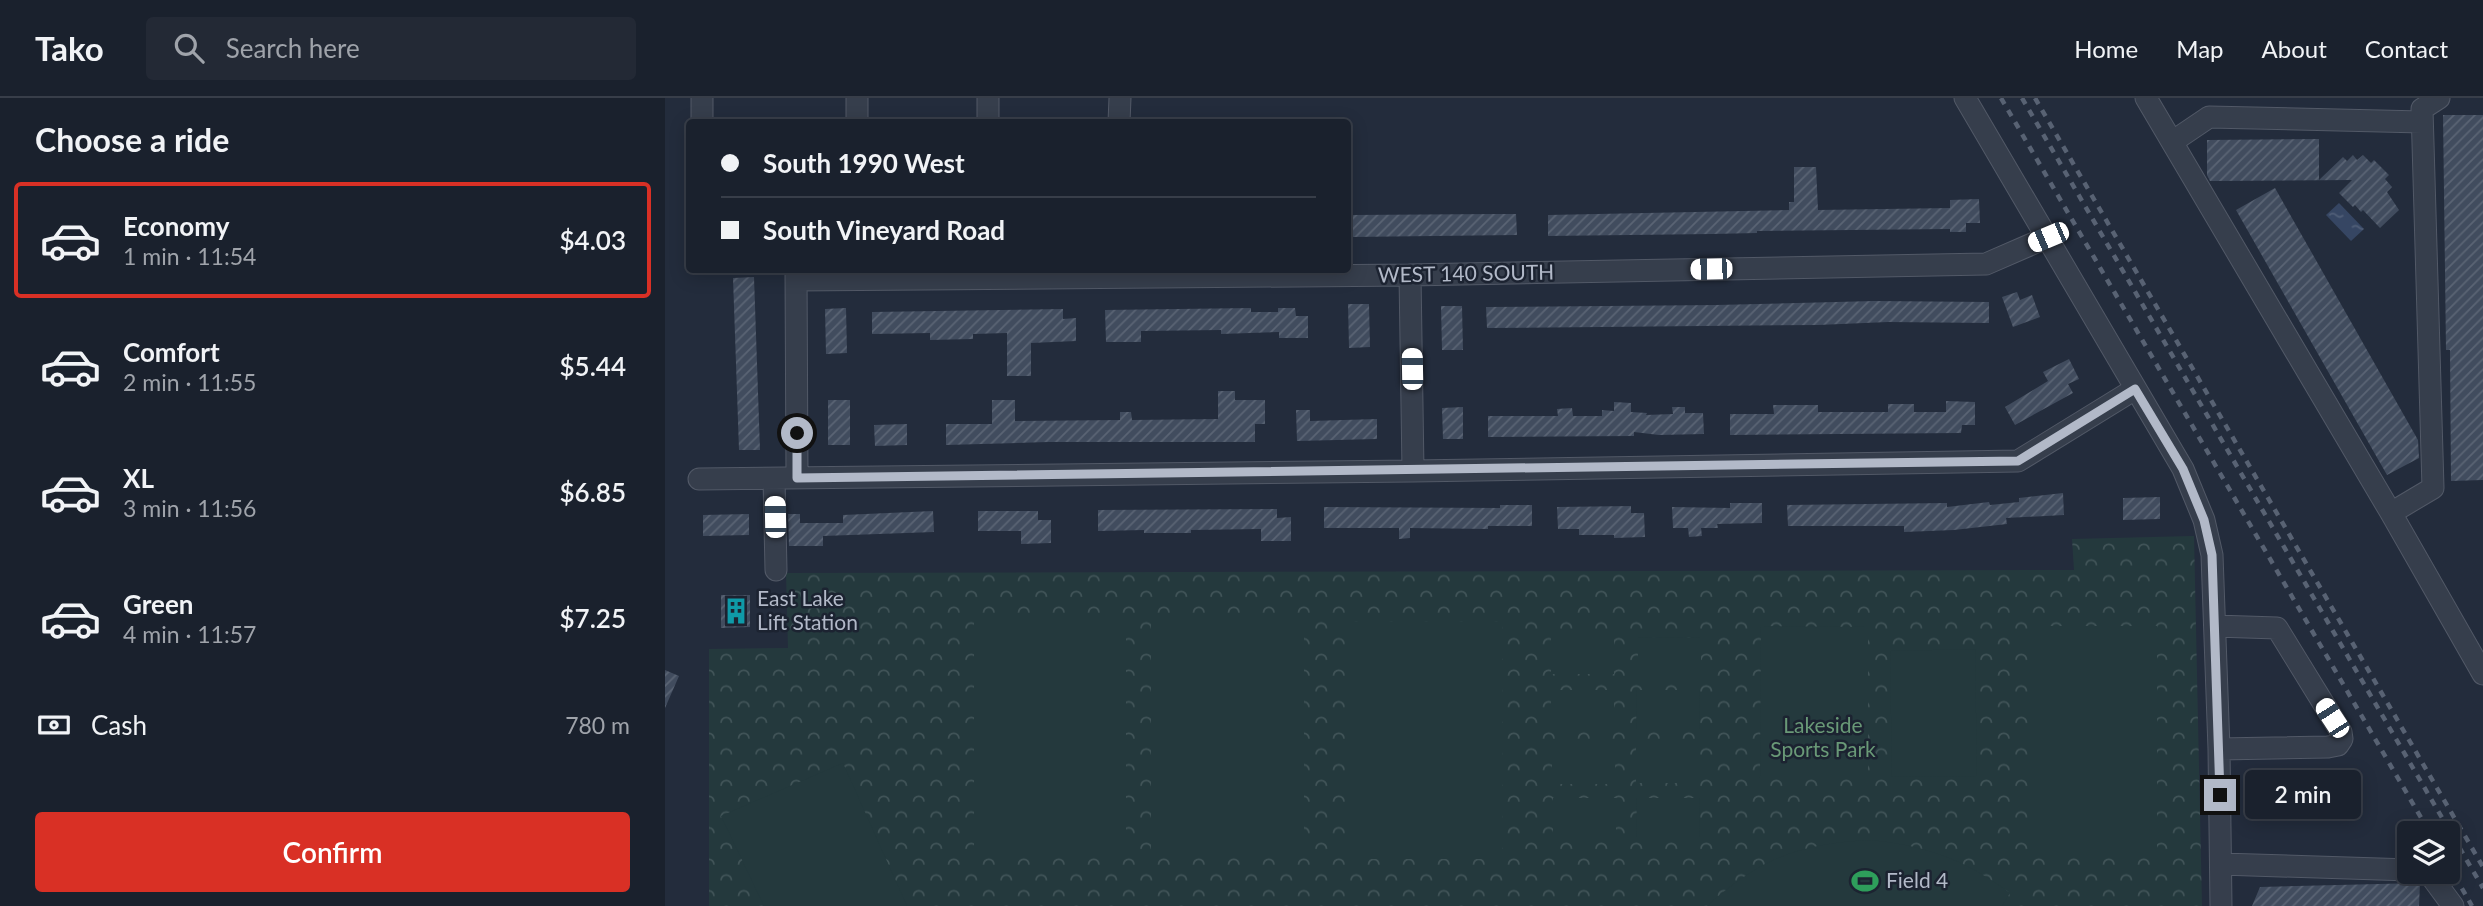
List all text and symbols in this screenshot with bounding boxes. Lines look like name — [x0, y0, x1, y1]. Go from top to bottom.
search box — [146, 17, 636, 80]
text: Tako — [35, 28, 104, 68]
icon: search — [170, 29, 208, 67]
text: Search here — [226, 32, 360, 64]
text: Home — [2074, 34, 2138, 63]
text: Map — [2176, 34, 2224, 63]
text: About — [2262, 34, 2327, 63]
text: Contact — [2365, 34, 2448, 63]
text: Choose a ride — [35, 120, 229, 159]
text: South 1990 West — [763, 147, 965, 179]
icon: car — [39, 209, 102, 272]
text: Economy — [123, 210, 229, 242]
text: South Vineyard Road — [763, 214, 1005, 246]
car — [2025, 219, 2072, 255]
text: $4.03 — [560, 224, 626, 256]
text: 1 min · 11:54 — [123, 242, 256, 270]
street label: WEST 140 SOUTH — [1378, 258, 1554, 287]
car — [1690, 258, 1733, 280]
icon: car — [39, 335, 102, 398]
text: Comfort — [123, 336, 220, 368]
car — [1402, 348, 1423, 390]
text: $5.44 — [560, 350, 626, 382]
text: 2 min · 11:55 — [123, 368, 256, 396]
route start — [781, 417, 813, 449]
icon: car — [39, 461, 102, 524]
text: XL — [123, 462, 154, 494]
text: $6.85 — [560, 476, 626, 508]
text: 3 min · 11:56 — [123, 494, 256, 522]
car — [765, 496, 786, 538]
place label: East Lake Lift Station — [757, 585, 858, 634]
icon: car — [39, 587, 102, 650]
text: Green — [123, 588, 193, 620]
building icon: East Lake Lift Station — [721, 596, 751, 626]
text: $7.25 — [560, 602, 626, 634]
text: 4 min · 11:57 — [123, 620, 256, 648]
car — [2312, 695, 2353, 741]
icon: cash — [35, 706, 73, 744]
text: Cash — [91, 709, 147, 741]
text: 780 m — [565, 711, 630, 739]
park label: Lakeside Sports Park — [1770, 712, 1876, 761]
callout: 2 min — [2245, 770, 2360, 820]
route end — [2204, 779, 2236, 811]
text: 2 min — [2275, 780, 2331, 808]
button: Confirm — [35, 812, 630, 892]
map controls — [2397, 821, 2460, 884]
button: layers — [2397, 821, 2460, 884]
sports icon: Field 4 — [1850, 866, 1880, 896]
place label: Field 4 — [1886, 867, 1948, 892]

